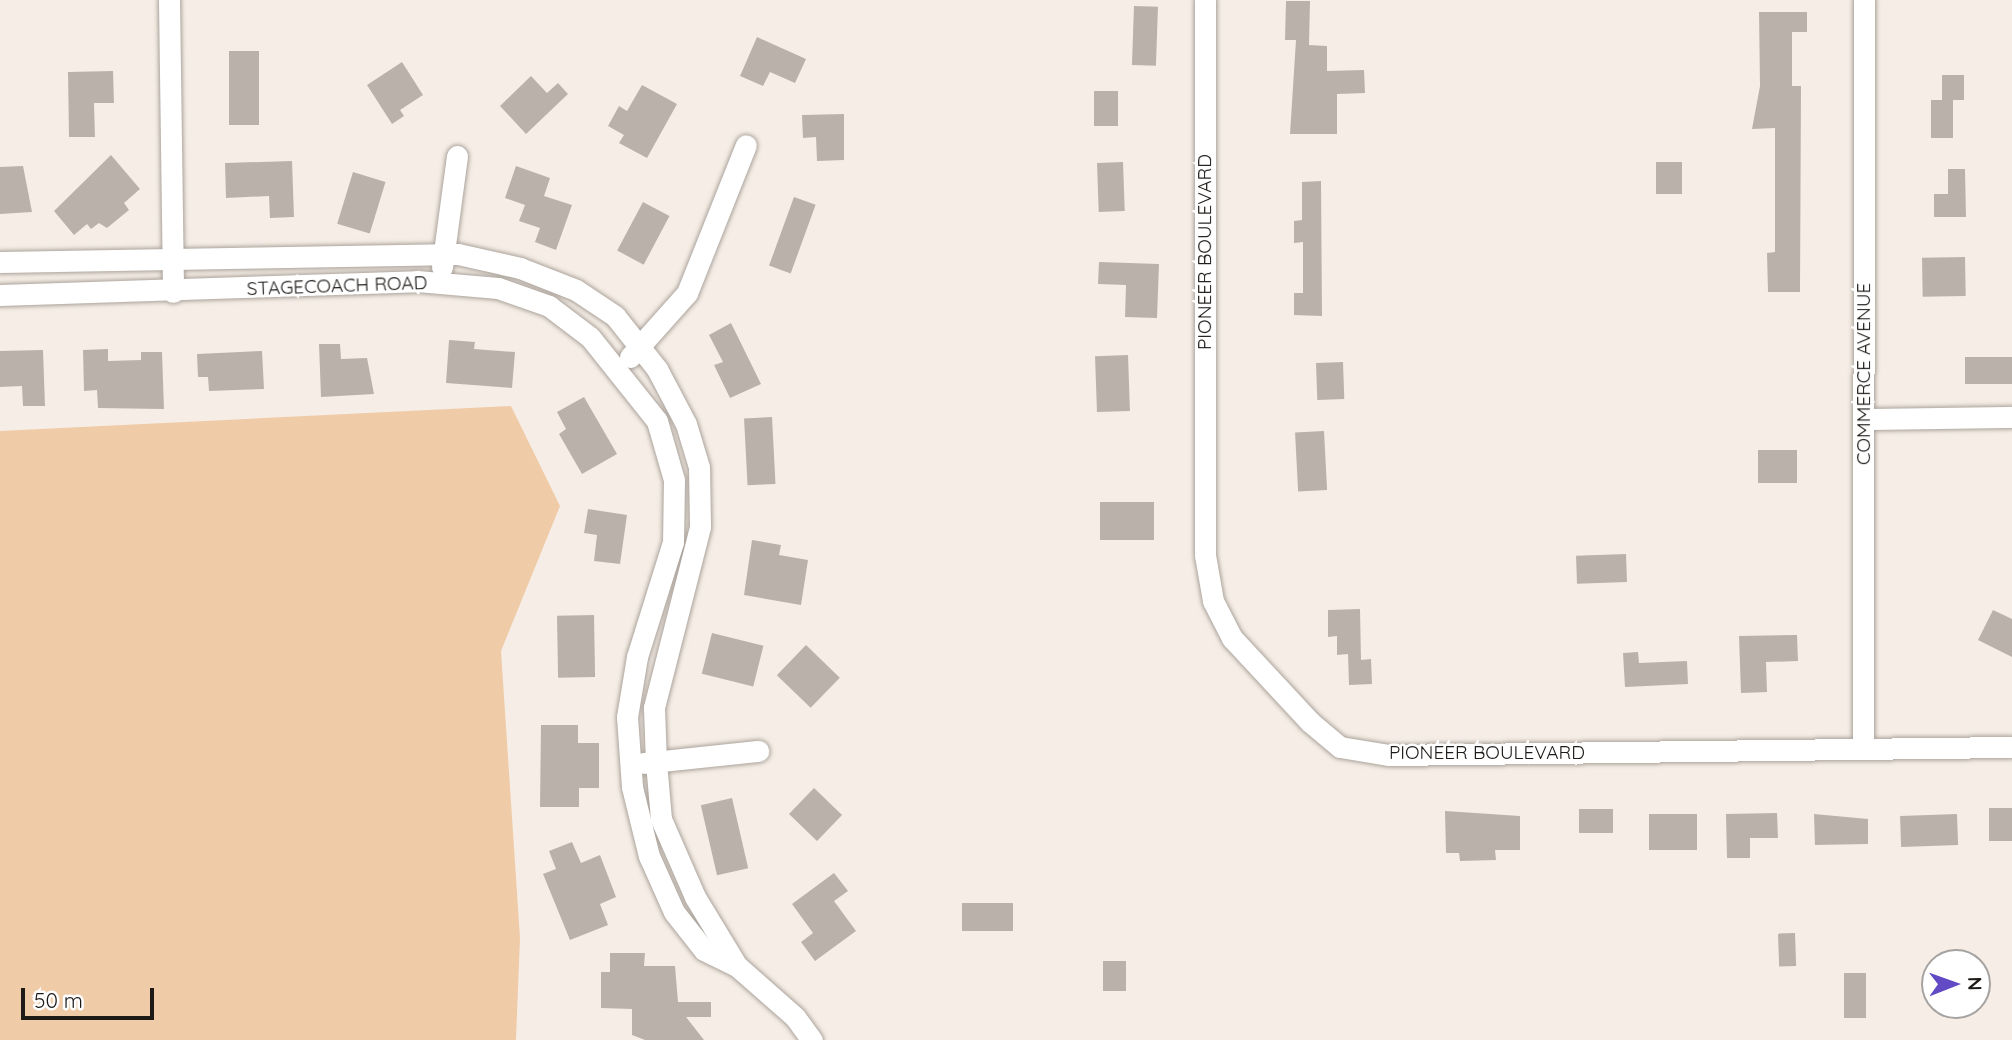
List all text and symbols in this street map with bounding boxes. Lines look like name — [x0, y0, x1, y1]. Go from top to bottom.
street label: PIONEER BOULEVARD — [1194, 154, 1216, 350]
street label: STAGECOACH ROAD — [246, 271, 428, 301]
street label: COMMERCE AVENUE — [1853, 283, 1875, 465]
street label: PIONEER BOULEVARD — [1389, 742, 1585, 764]
north arrow — [1921, 949, 1991, 1019]
scale bar — [24, 974, 158, 1018]
text: N — [1963, 976, 1987, 991]
text: 50 m — [34, 987, 83, 1013]

